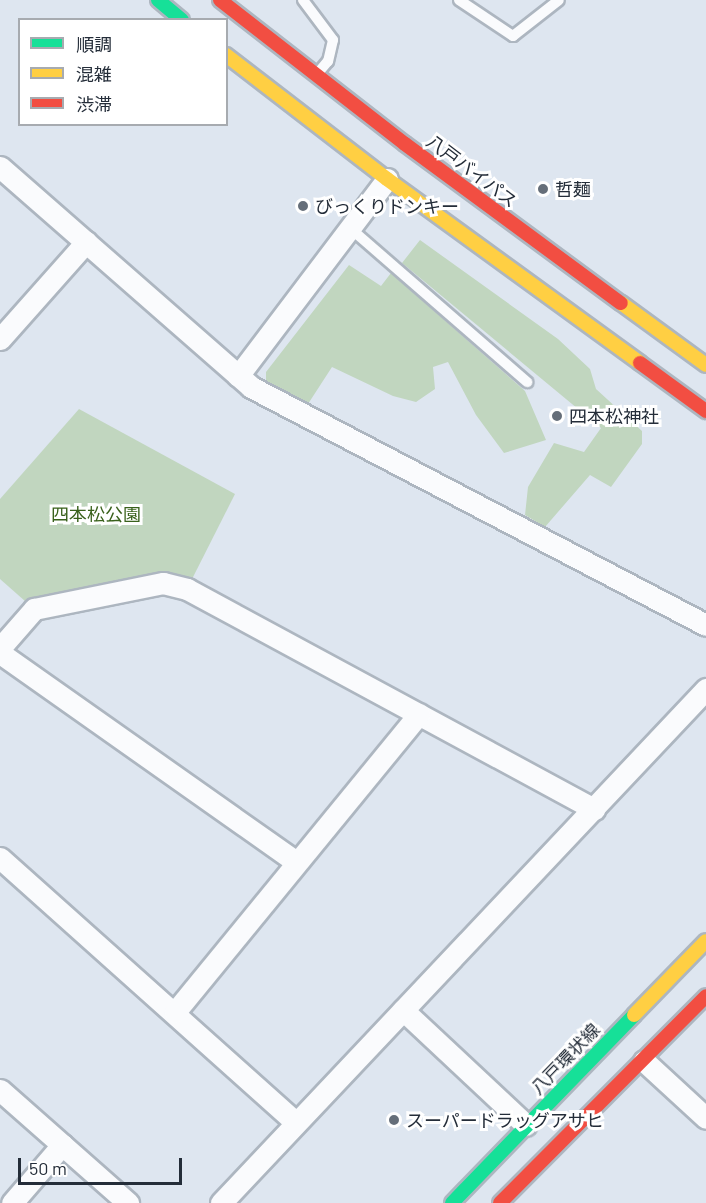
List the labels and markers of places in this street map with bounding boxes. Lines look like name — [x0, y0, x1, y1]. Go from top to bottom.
place label: 哲麺 — [555, 178, 591, 200]
marker: 哲麺 — [536, 182, 550, 196]
place label: びっくりドンキー — [315, 195, 459, 217]
marker: びっくりドンキー — [296, 199, 310, 213]
place label: 四本松神社 — [569, 405, 659, 427]
marker: 四本松神社 — [550, 409, 564, 423]
place label: スーパードラッグアサヒ — [406, 1109, 604, 1131]
marker: スーパードラッグアサヒ — [387, 1113, 401, 1127]

